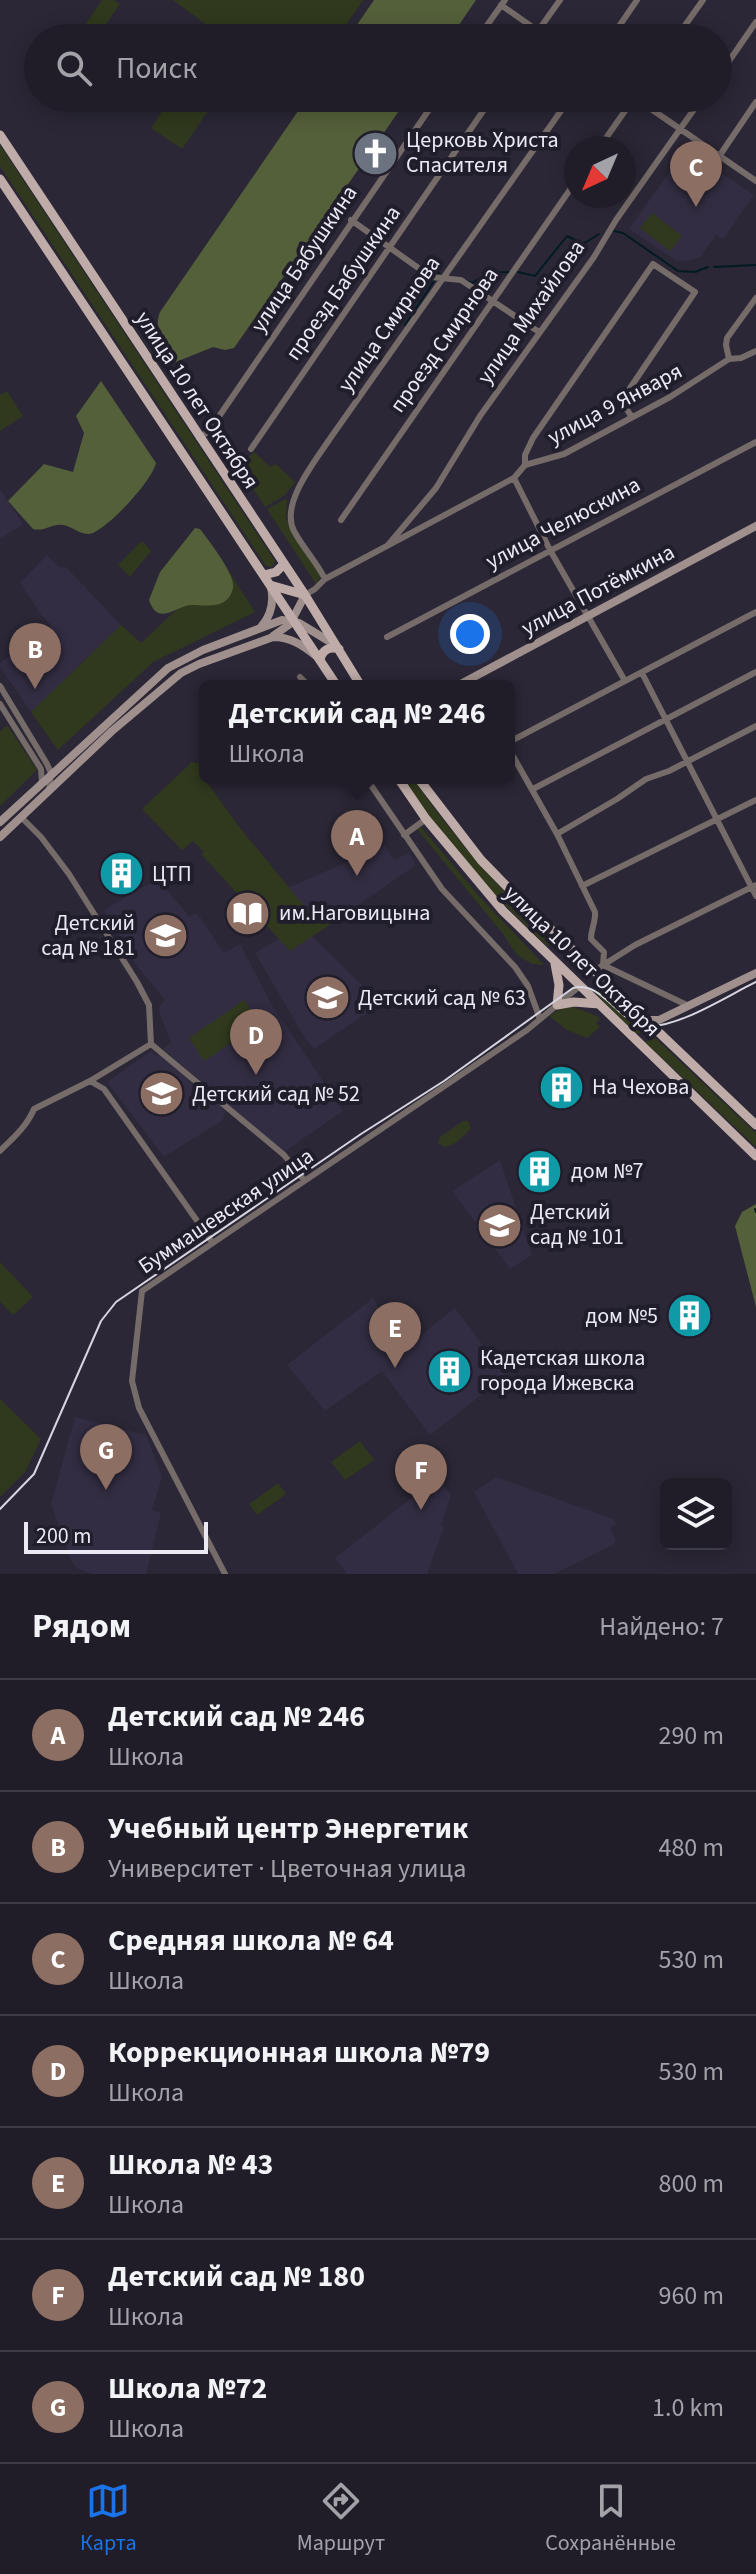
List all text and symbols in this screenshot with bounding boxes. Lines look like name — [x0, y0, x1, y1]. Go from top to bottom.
search box — [24, 24, 732, 112]
icon: search — [52, 46, 96, 90]
text: Поиск — [116, 47, 197, 90]
place label: Церковь Христа Спасителя — [406, 124, 559, 181]
church icon: Церковь Христа Спасителя — [351, 129, 399, 177]
north arrow — [564, 136, 636, 208]
pin: C — [670, 141, 722, 207]
street label: улица Бабушкина — [243, 179, 365, 339]
street label: проезд Бабушкина — [278, 199, 408, 367]
street label: улица Михайлова — [469, 233, 593, 391]
street label: улица Смирнова — [330, 249, 448, 399]
street label: проезд Смирнова — [382, 261, 506, 419]
street label: улица 10 лет Октября — [127, 305, 267, 495]
street label: улица 9 Января — [542, 355, 688, 453]
street label: улица Челюскина — [480, 469, 646, 577]
street label: улица Потёмкина — [516, 536, 680, 644]
your location — [450, 614, 490, 654]
pin: B — [9, 623, 61, 689]
popup — [199, 680, 515, 784]
text: Детский сад № 246 — [228, 692, 486, 735]
text: Школа — [228, 735, 305, 772]
pin: A — [331, 810, 383, 876]
building icon: ЦТП — [97, 850, 145, 898]
place label: ЦТП — [152, 858, 192, 890]
street label: улица 10 лет Октября — [497, 878, 667, 1044]
library icon: им.Наговицына — [224, 889, 272, 937]
place label: им.Наговицына — [279, 897, 430, 929]
place label: Детский сад № 181 — [41, 907, 135, 964]
school or university icon: Детский сад № 181 — [142, 912, 190, 960]
school or university icon: Детский сад № 63 — [303, 974, 351, 1022]
place label: Детский сад № 63 — [358, 982, 526, 1014]
pin: D — [230, 1009, 282, 1075]
building icon: На Чехова — [537, 1063, 585, 1111]
school or university icon: Детский сад № 52 — [137, 1070, 185, 1118]
place label: На Чехова — [592, 1071, 689, 1103]
place label: Детский сад № 52 — [192, 1078, 360, 1110]
street label: Буммашевская улица — [132, 1140, 320, 1282]
building icon: дом №7 — [516, 1147, 564, 1195]
place label: дом №7 — [571, 1155, 644, 1187]
place label: Детский сад № 101 — [530, 1196, 624, 1253]
school or university icon: Детский сад № 101 — [475, 1201, 523, 1249]
building icon: дом №5 — [665, 1292, 713, 1340]
place label: дом №5 — [585, 1300, 658, 1332]
pin: E — [369, 1302, 421, 1368]
place label: Кадетская школа города Ижевска — [480, 1342, 645, 1399]
building icon: Кадетская школа города Ижевска — [425, 1347, 473, 1395]
pin: G — [80, 1424, 132, 1490]
pin: F — [395, 1444, 447, 1510]
map controls — [660, 1478, 732, 1550]
button: layers — [660, 1478, 732, 1550]
scale bar — [24, 1518, 208, 1554]
text: 200 m — [36, 1520, 91, 1552]
text: Рядом — [32, 1602, 131, 1651]
text: Найдено: 7 — [599, 1608, 724, 1645]
text: Детский сад № 246 — [108, 1695, 365, 1738]
text: A — [51, 1717, 65, 1754]
text: 290 m — [658, 1717, 724, 1754]
text: Школа — [108, 1738, 184, 1775]
text: Учебный центр Энергетик — [108, 1807, 468, 1850]
text: B — [50, 1829, 66, 1866]
text: 480 m — [658, 1829, 724, 1866]
text: Университет · Цветочная улица — [108, 1850, 466, 1887]
text: Средняя школа № 64 — [108, 1919, 394, 1962]
text: C — [50, 1941, 66, 1978]
text: 530 m — [658, 1941, 724, 1978]
text: Школа — [108, 1962, 184, 1999]
text: Коррекционная школа №79 — [108, 2031, 490, 2074]
text: D — [50, 2053, 66, 2090]
text: 530 m — [658, 2053, 724, 2090]
text: Школа — [108, 2074, 184, 2111]
text: Школа № 43 — [108, 2143, 273, 2186]
text: E — [51, 2165, 65, 2202]
text: 800 m — [658, 2165, 724, 2202]
text: Школа — [108, 2186, 184, 2223]
text: Детский сад № 180 — [108, 2255, 365, 2298]
text: F — [51, 2277, 65, 2314]
text: 960 m — [658, 2277, 724, 2314]
text: Школа — [108, 2298, 184, 2335]
text: Школа №72 — [108, 2367, 267, 2410]
text: G — [50, 2389, 66, 2426]
text: 1.0 km — [652, 2389, 724, 2426]
text: Школа — [108, 2410, 184, 2447]
tab: Карта — [80, 2479, 137, 2559]
tab: Маршрут — [297, 2479, 385, 2559]
tab: Сохранённые — [545, 2479, 676, 2559]

